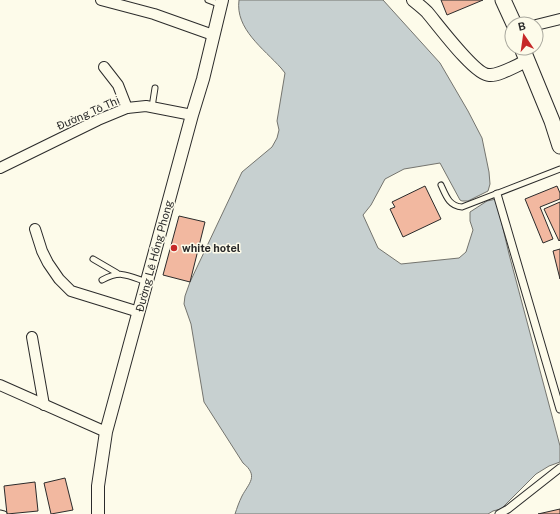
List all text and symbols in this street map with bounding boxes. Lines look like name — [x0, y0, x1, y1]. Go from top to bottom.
north arrow — [504, 16, 544, 56]
text: B — [517, 19, 527, 33]
street label: Đường Tô Thị — [55, 94, 121, 132]
street label: Đường Lê Hồng Phong — [133, 199, 175, 313]
place label: white hotel — [182, 242, 241, 254]
marker: white hotel — [169, 243, 179, 253]

